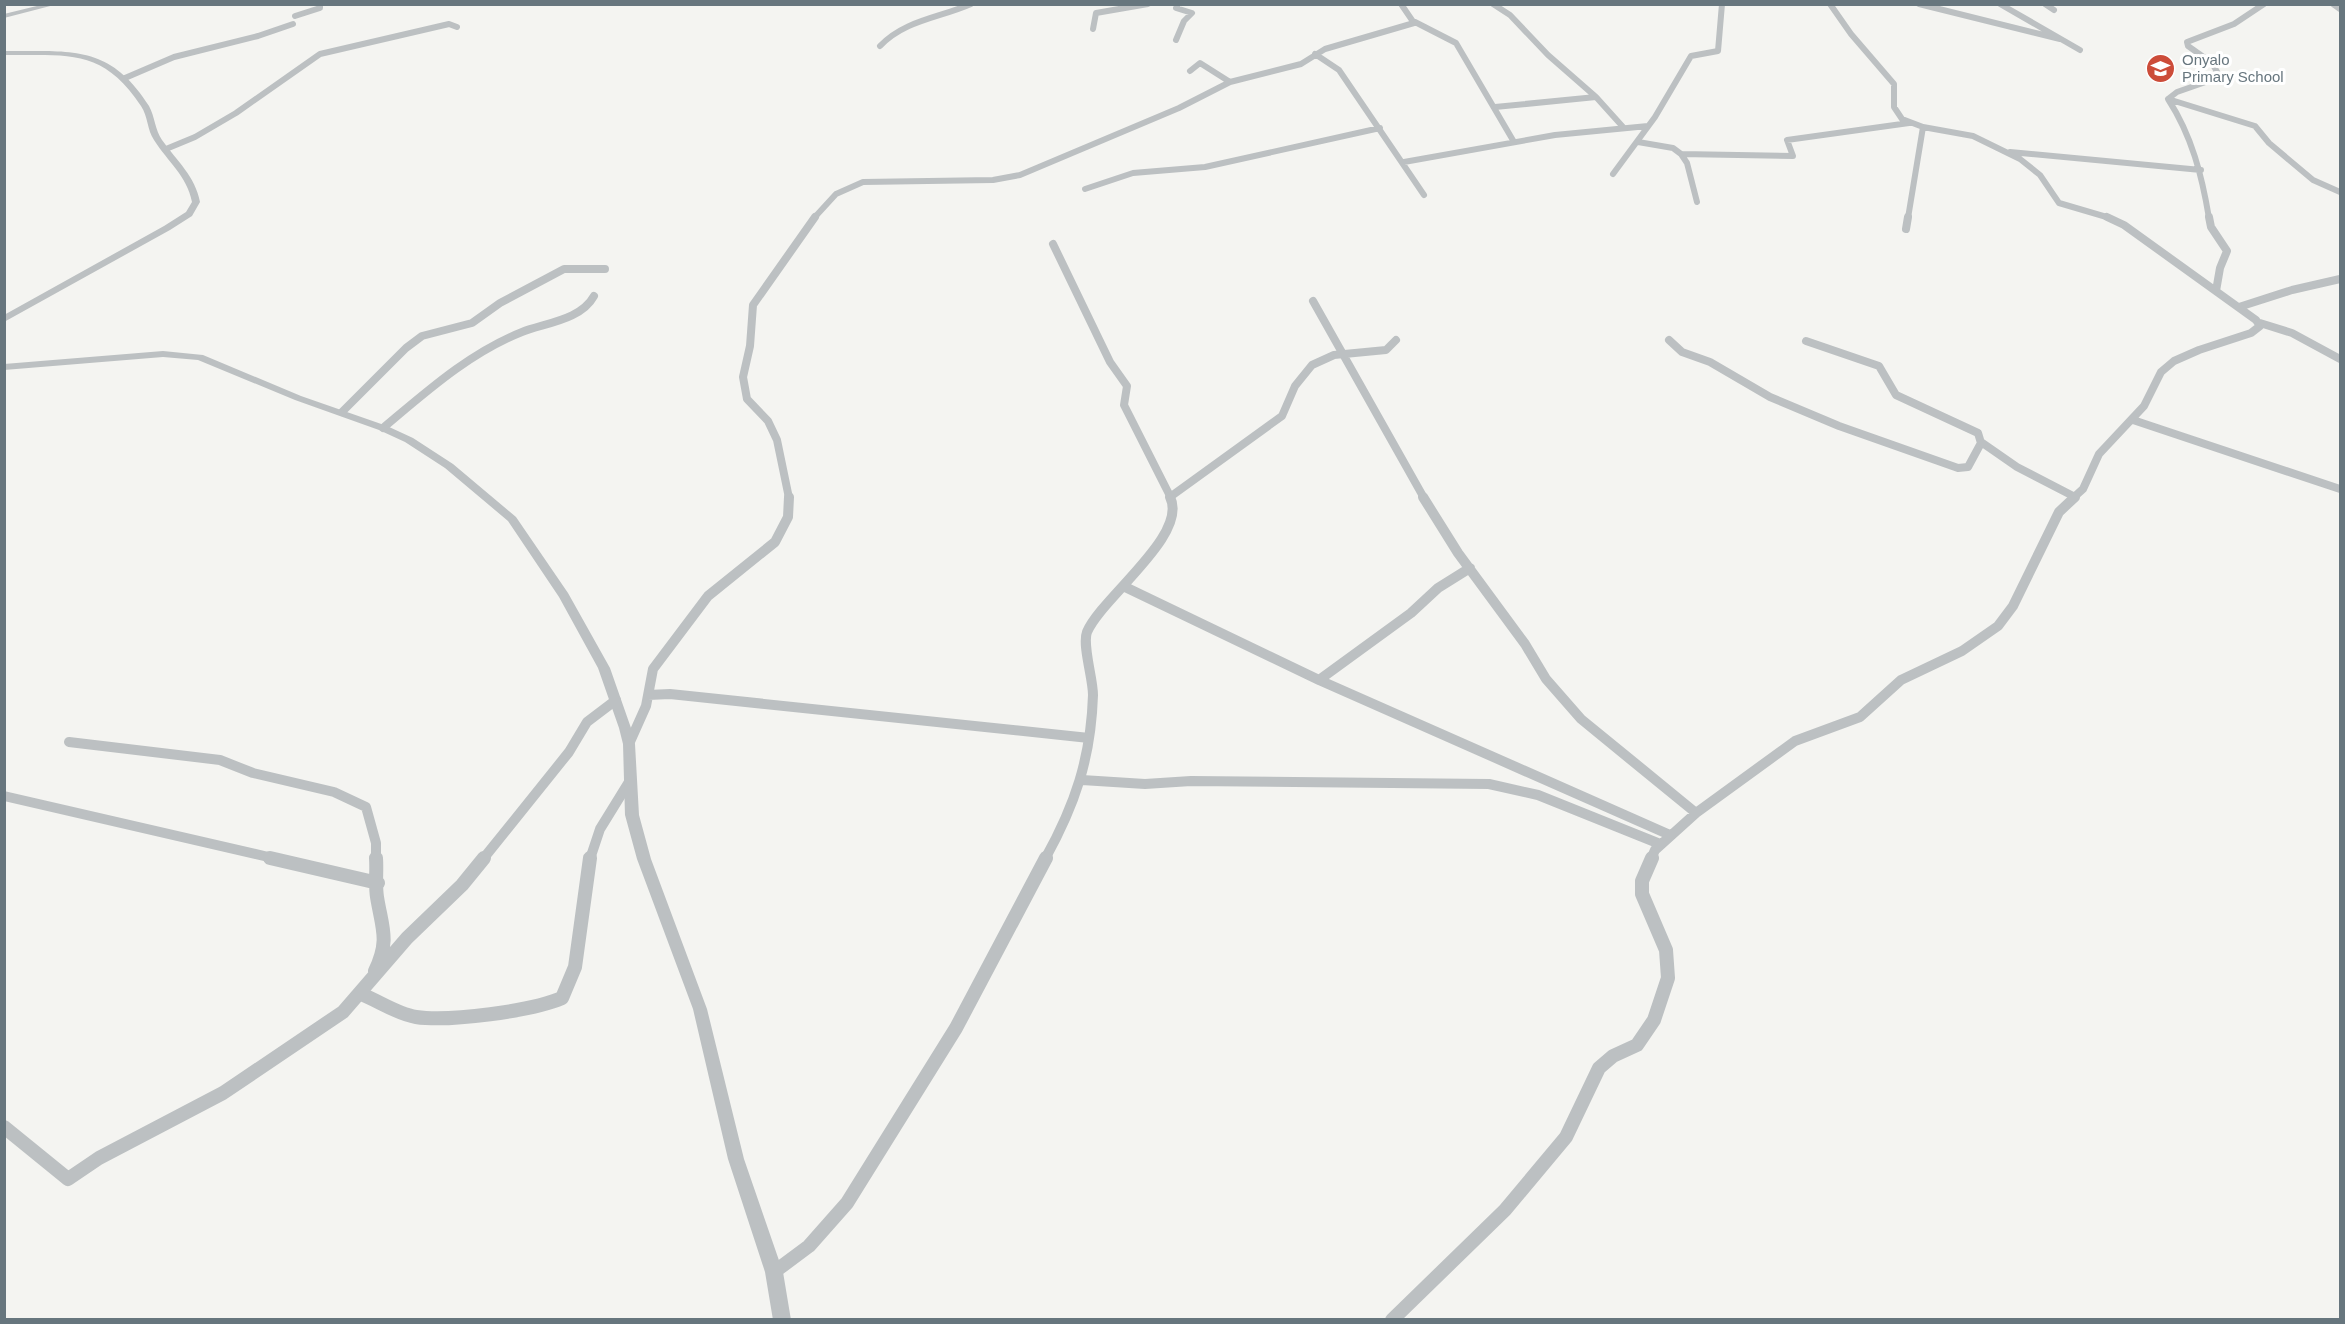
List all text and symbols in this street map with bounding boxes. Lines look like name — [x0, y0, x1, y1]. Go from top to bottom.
place label: Onyalo Primary School — [2182, 51, 2284, 85]
school or university icon: Onyalo Primary School — [2145, 53, 2177, 85]

